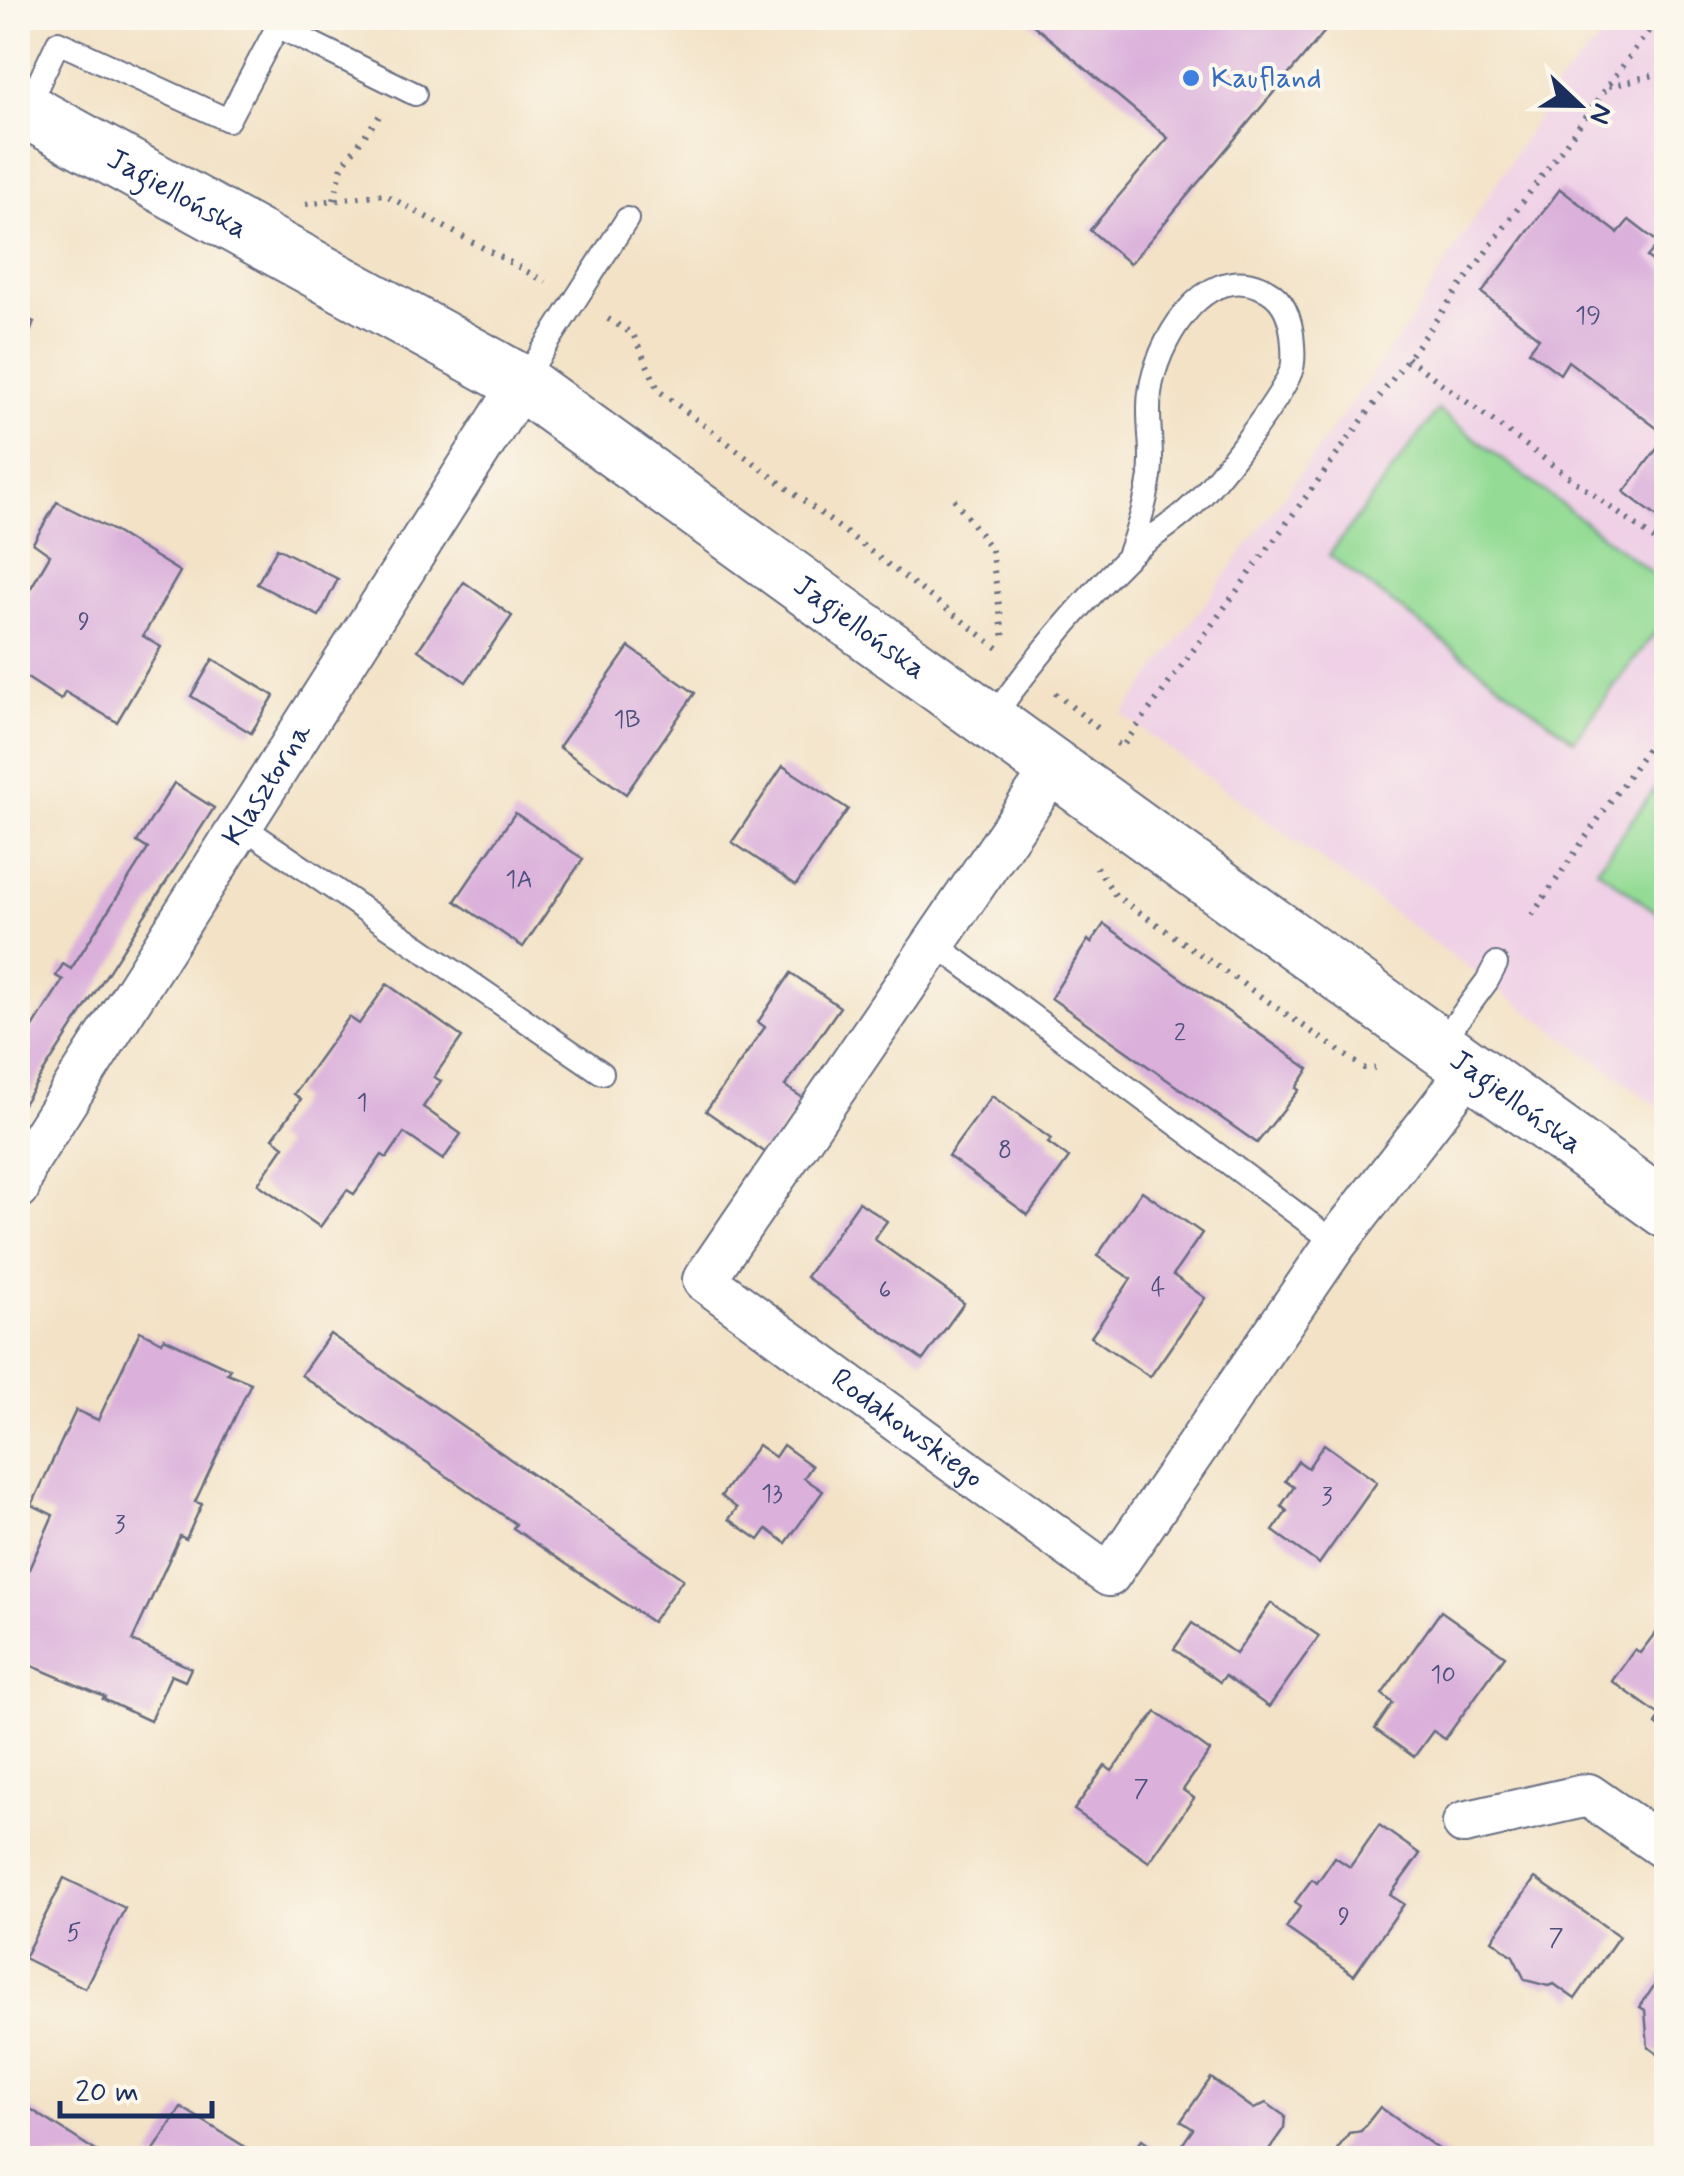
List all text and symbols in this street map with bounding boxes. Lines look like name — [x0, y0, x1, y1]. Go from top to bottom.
north arrow — [1529, 55, 1629, 155]
place label: Kaufland — [1211, 59, 1322, 98]
marker: Kaufland — [1180, 67, 1202, 89]
text: N — [1579, 98, 1621, 129]
street label: Jagiellońska — [100, 139, 255, 248]
house number: 19 — [1575, 300, 1601, 333]
street label: Jagiellońska — [786, 566, 934, 688]
house number: 9 — [78, 606, 90, 639]
house number: 1B — [613, 704, 641, 737]
street label: Klasztorna — [213, 714, 321, 853]
house number: 1A — [505, 864, 533, 897]
house number: 2 — [1174, 1017, 1186, 1050]
street label: Jagiellońska — [1442, 1041, 1591, 1163]
house number: 1 — [356, 1087, 368, 1120]
house number: 8 — [998, 1134, 1012, 1167]
house number: 4 — [1151, 1272, 1165, 1305]
house number: 6 — [879, 1274, 891, 1307]
street label: Rodakowskiego — [823, 1360, 992, 1497]
house number: 13 — [761, 1478, 783, 1511]
house number: 3 — [1321, 1481, 1333, 1514]
house number: 3 — [114, 1509, 126, 1542]
house number: 10 — [1430, 1659, 1456, 1692]
house number: 7 — [1133, 1773, 1149, 1806]
house number: 9 — [1338, 1901, 1350, 1934]
house number: 5 — [66, 1917, 82, 1950]
house number: 7 — [1548, 1922, 1564, 1955]
scale bar — [60, 2056, 212, 2118]
text: 20 m — [75, 2073, 139, 2112]

